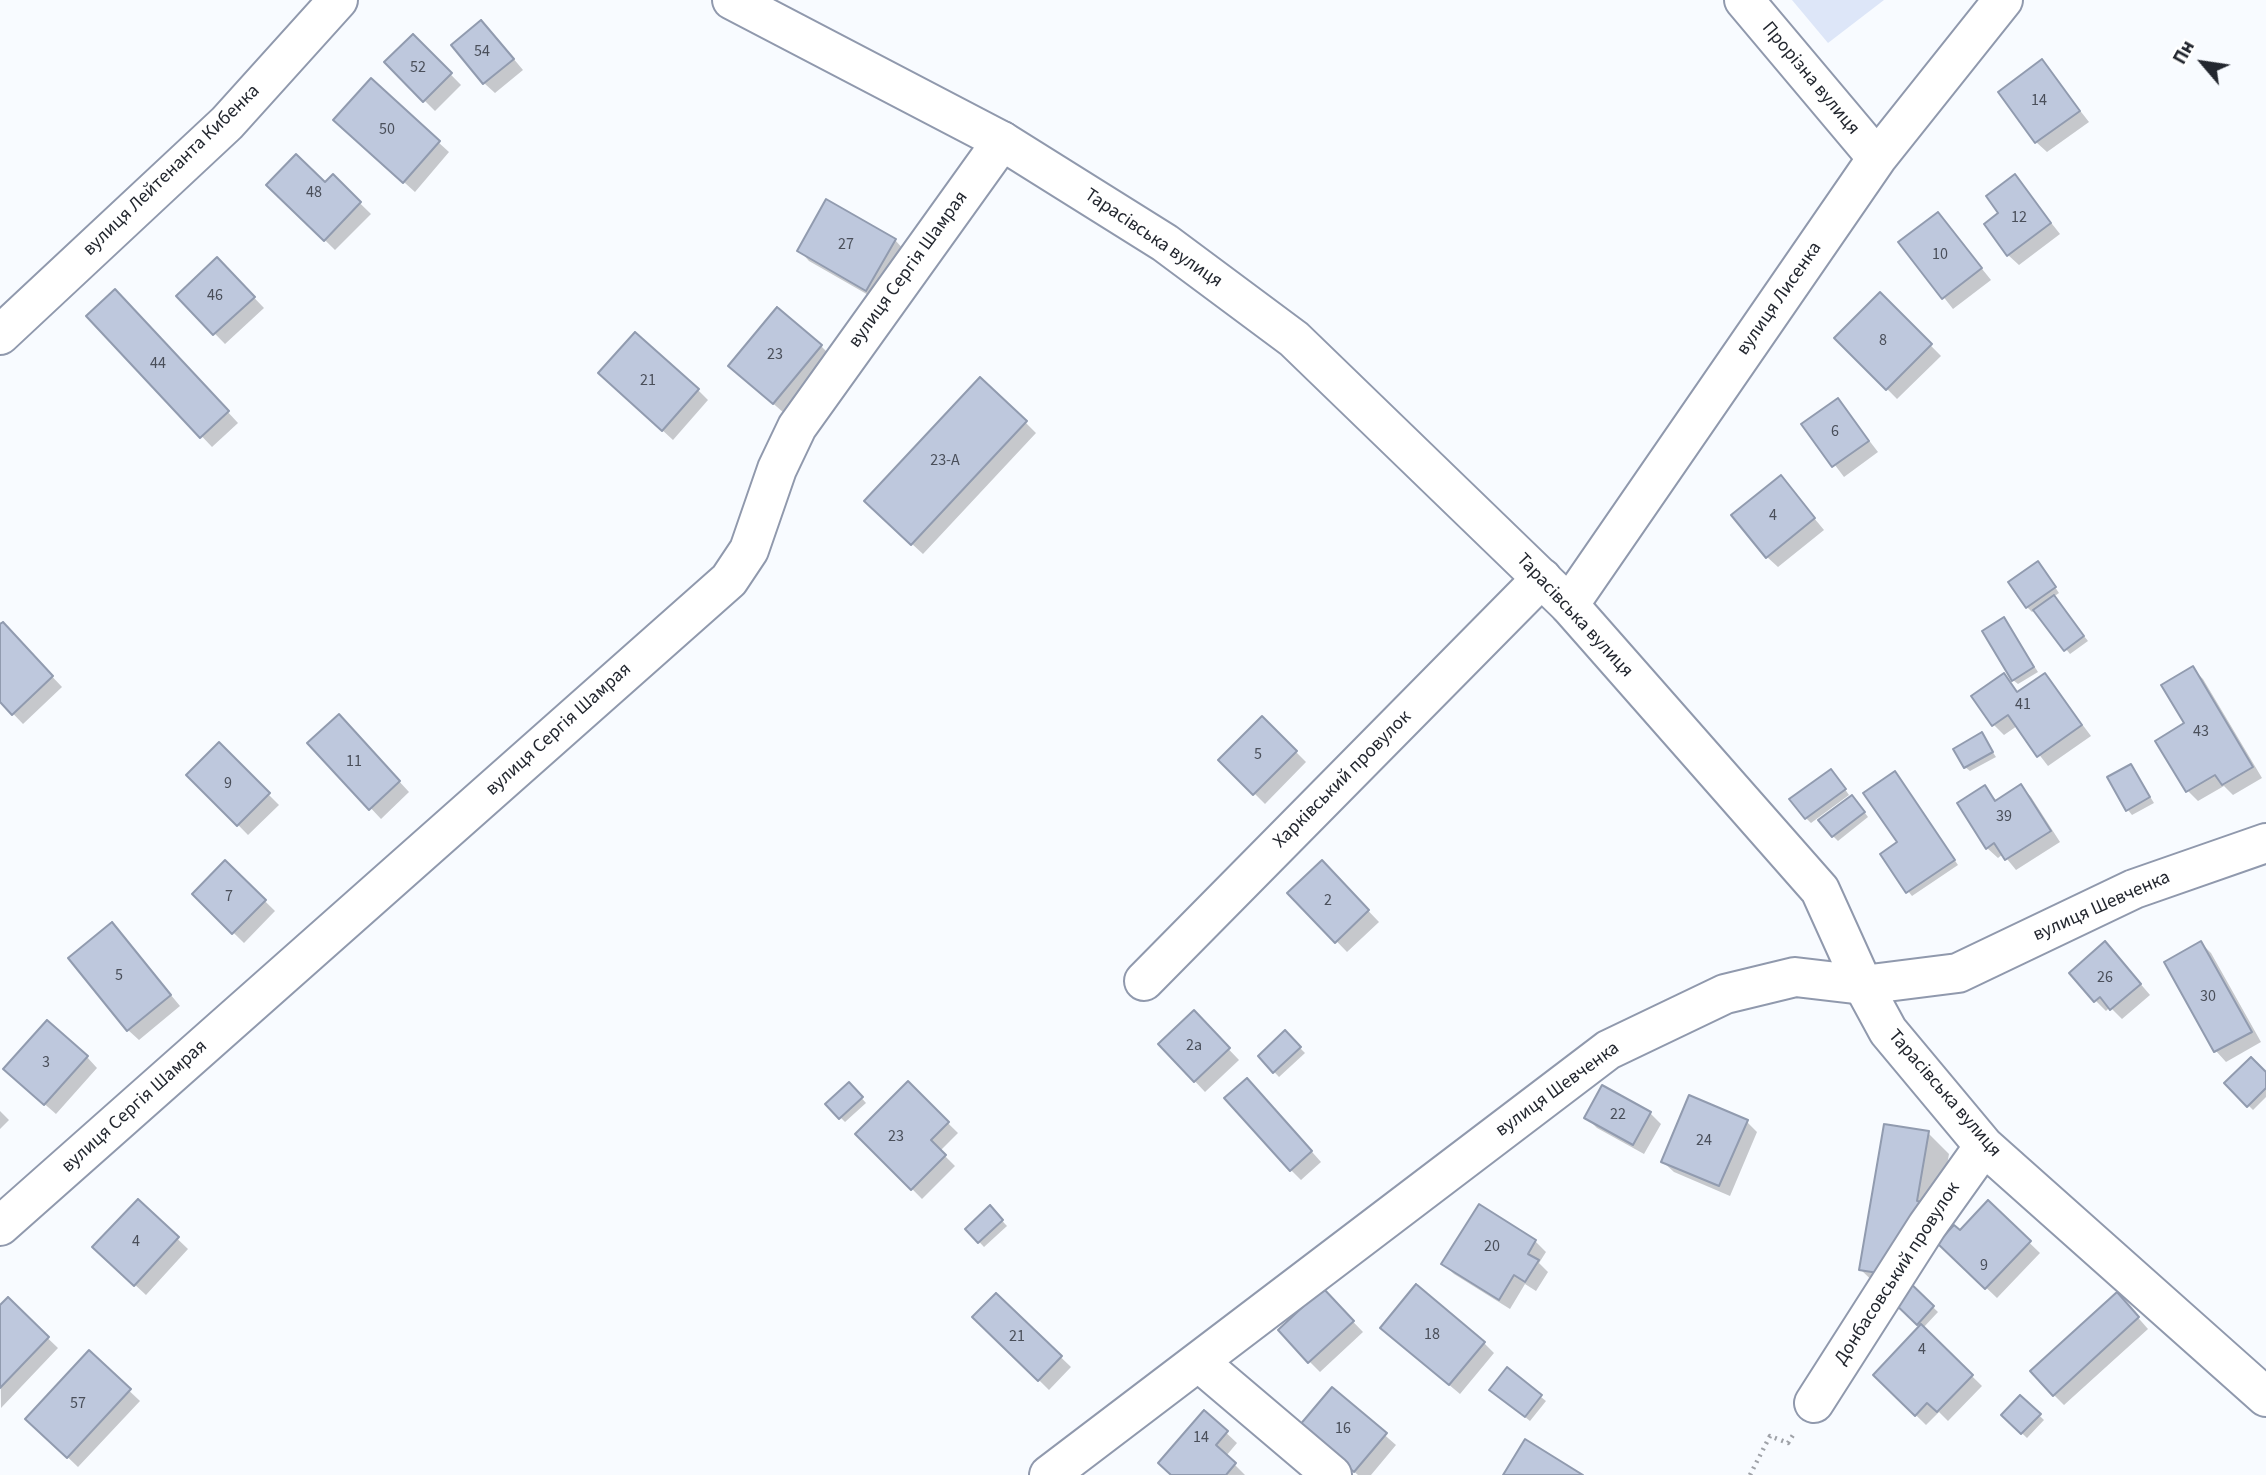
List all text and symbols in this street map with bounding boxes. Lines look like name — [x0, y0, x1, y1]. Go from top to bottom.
street label: Прорізна вулиця — [1756, 18, 1864, 140]
north arrow — [2168, 28, 2238, 98]
text: Пн — [2167, 36, 2202, 69]
house number: 54 — [474, 42, 490, 62]
house number: 52 — [410, 58, 426, 78]
street label: вулиця Лейтенанта Кибенка — [79, 80, 265, 262]
house number: 14 — [2031, 91, 2047, 111]
house number: 50 — [379, 120, 395, 140]
house number: 48 — [306, 183, 322, 203]
street label: Тарасівська вулиця — [1080, 184, 1226, 294]
street label: вулиця Сергія Шамрая — [844, 187, 974, 353]
house number: 12 — [2011, 208, 2027, 228]
house number: 27 — [838, 235, 854, 255]
street label: вулиця Лисенка — [1732, 238, 1828, 360]
house number: 10 — [1932, 245, 1948, 265]
house number: 46 — [207, 286, 223, 306]
house number: 8 — [1879, 331, 1887, 351]
house number: 23 — [767, 345, 783, 365]
house number: 44 — [150, 354, 166, 374]
house number: 21 — [640, 371, 656, 391]
house number: 6 — [1831, 422, 1839, 442]
house number: 23-А — [930, 451, 960, 471]
house number: 4 — [1769, 506, 1777, 526]
street label: Тарасівська вулиця — [1511, 549, 1637, 683]
street label: вулиця Сергія Шамрая — [481, 659, 637, 801]
house number: 41 — [2015, 695, 2031, 715]
street label: Харківський провулок — [1269, 706, 1417, 854]
house number: 43 — [2193, 722, 2209, 742]
house number: 5 — [1254, 745, 1262, 765]
house number: 11 — [346, 752, 362, 772]
house number: 9 — [224, 774, 232, 794]
house number: 39 — [1996, 807, 2012, 827]
street label: вулиця Шевченка — [2030, 867, 2174, 947]
house number: 7 — [225, 887, 233, 907]
house number: 2 — [1324, 891, 1332, 911]
house number: 5 — [115, 966, 123, 986]
house number: 26 — [2097, 968, 2113, 988]
house number: 30 — [2200, 987, 2216, 1007]
street label: Тарасівська вулиця — [1882, 1026, 2006, 1162]
street label: вулиця Сергія Шамрая — [57, 1036, 213, 1178]
house number: 2а — [1186, 1036, 1202, 1056]
street label: вулиця Шевченка — [1492, 1037, 1624, 1143]
house number: 3 — [42, 1053, 50, 1073]
house number: 22 — [1610, 1105, 1626, 1125]
house number: 23 — [888, 1127, 904, 1147]
house number: 24 — [1696, 1131, 1712, 1151]
street label: Донбасовський провулок — [1830, 1178, 1966, 1370]
house number: 4 — [132, 1232, 140, 1252]
house number: 20 — [1484, 1237, 1500, 1257]
house number: 9 — [1980, 1256, 1988, 1276]
house number: 18 — [1424, 1325, 1440, 1345]
house number: 21 — [1009, 1327, 1025, 1347]
house number: 4 — [1918, 1340, 1926, 1360]
house number: 57 — [70, 1394, 86, 1414]
house number: 16 — [1335, 1419, 1351, 1439]
house number: 14 — [1193, 1428, 1209, 1448]

